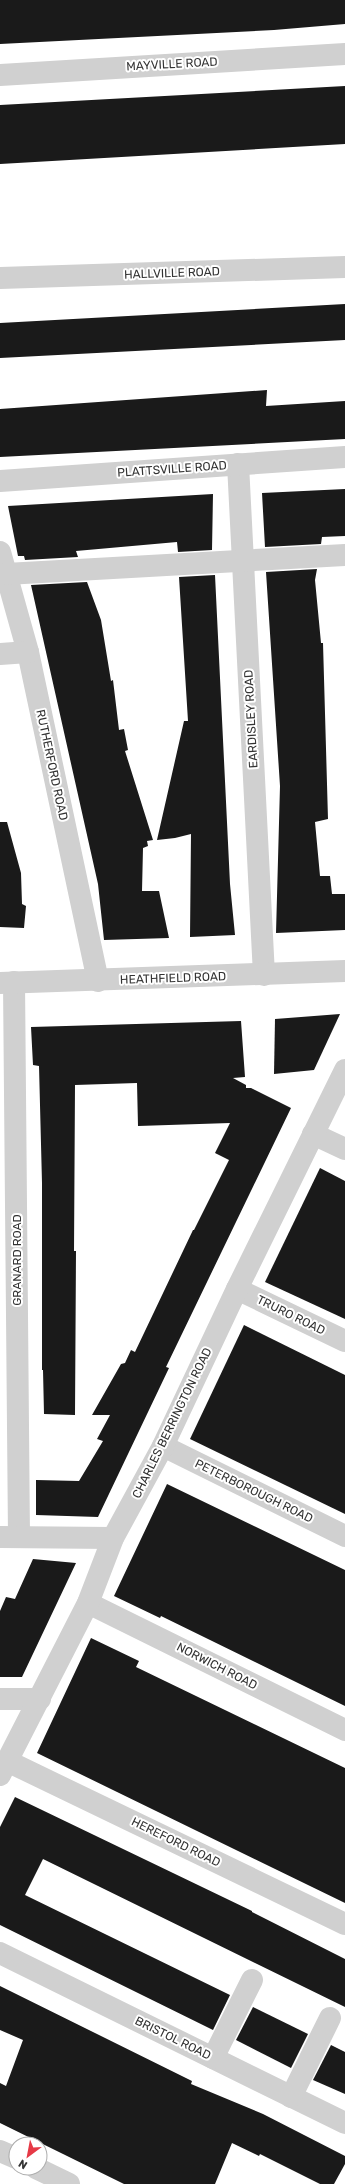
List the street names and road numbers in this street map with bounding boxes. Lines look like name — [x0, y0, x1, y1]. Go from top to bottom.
street label: MAYVILLE ROAD — [126, 55, 218, 73]
street label: HALLVILLE ROAD — [124, 264, 220, 282]
street label: PLATTSVILLE ROAD — [117, 458, 227, 480]
street label: EARDISLEY ROAD — [241, 669, 261, 769]
street label: RUTHERFORD ROAD — [33, 708, 71, 822]
street label: HEATHFIELD ROAD — [120, 969, 226, 987]
street label: GRANARD ROAD — [10, 1214, 24, 1306]
street label: TRURO ROAD — [255, 1292, 327, 1338]
street label: CHARLES BERRINGTON ROAD — [129, 1345, 215, 1501]
street label: PETERBOROUGH ROAD — [193, 1456, 315, 1526]
street label: NORWICH ROAD — [174, 1640, 260, 1692]
street label: HEREFORD ROAD — [129, 1814, 223, 1870]
street label: BRISTOL ROAD — [133, 2014, 213, 2062]

